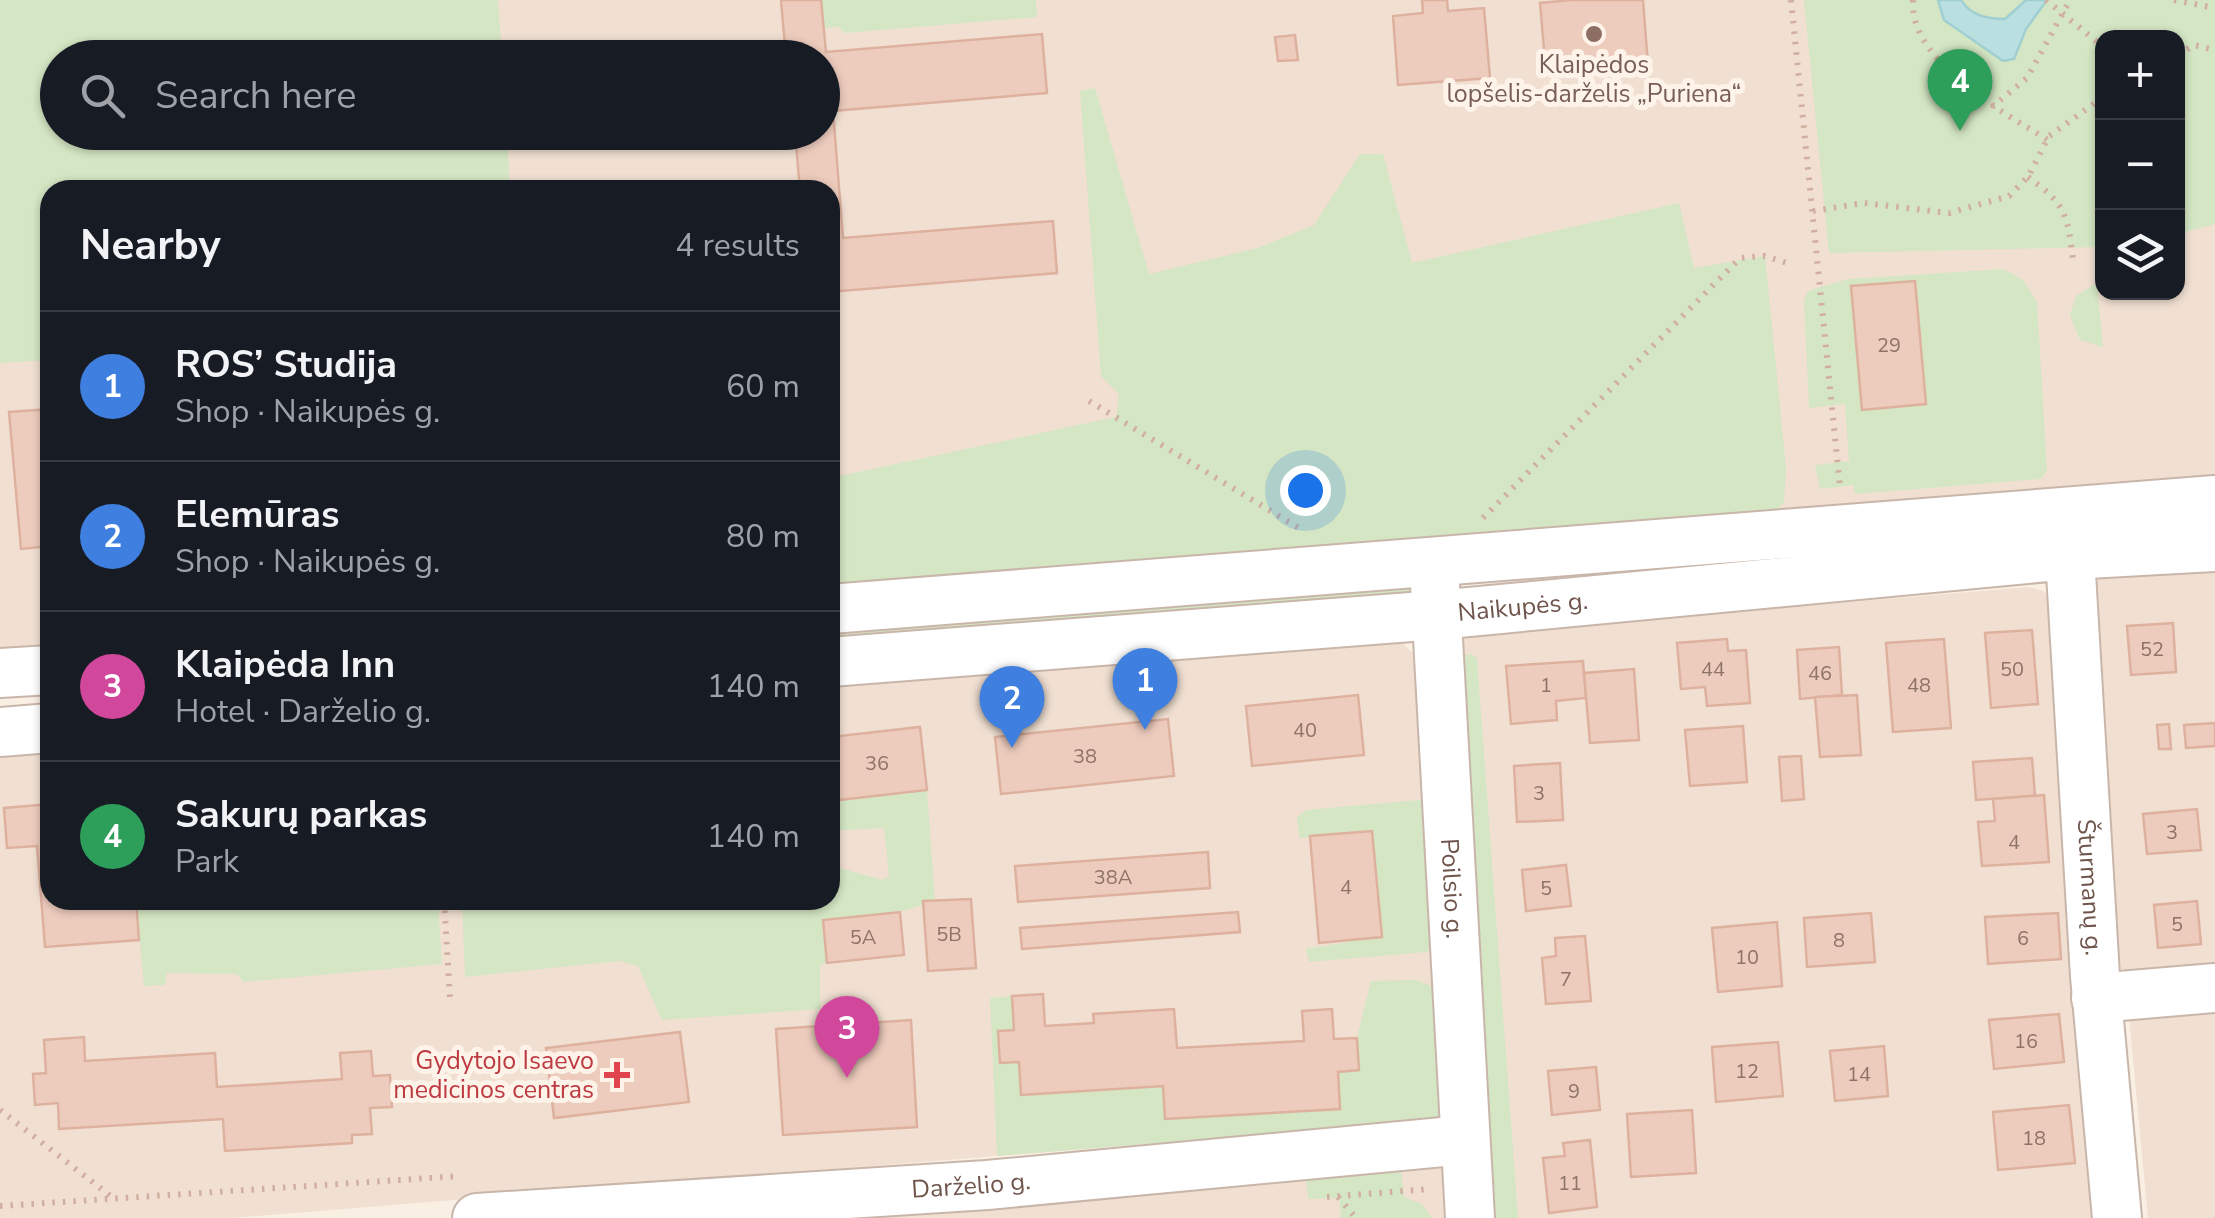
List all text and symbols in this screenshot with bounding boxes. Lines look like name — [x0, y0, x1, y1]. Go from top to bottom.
marker: Klaipėdos lopšelis-darželis „Puriena“ — [1583, 23, 1605, 45]
map controls — [2095, 30, 2185, 300]
button: + — [2095, 30, 2185, 120]
search box — [40, 40, 840, 150]
place label: Klaipėdos lopšelis-darželis „Puriena“ — [1447, 48, 1741, 111]
pin: 4 — [1928, 48, 1992, 131]
icon: search — [75, 68, 130, 123]
text: Search here — [155, 70, 356, 121]
button: − — [2095, 120, 2185, 210]
button: layers — [2095, 210, 2185, 300]
text: Nearby — [80, 217, 221, 274]
text: 4 results — [675, 224, 800, 267]
house number: 29 — [1877, 332, 1901, 359]
text: ROS’ Studija — [175, 339, 397, 390]
text: 1 — [103, 365, 122, 408]
text: 60 m — [726, 365, 800, 408]
text: Shop · Naikupės g. — [175, 390, 440, 433]
your location — [1280, 465, 1331, 516]
text: Elemūras — [175, 489, 340, 540]
text: 2 — [103, 515, 122, 558]
text: 80 m — [726, 515, 800, 558]
text: Shop · Naikupės g. — [175, 540, 440, 583]
street label: Naikupės g. — [1456, 584, 1590, 630]
house number: 52 — [2140, 636, 2164, 663]
text: Klaipėda Inn — [175, 639, 395, 690]
pin: 1 — [1112, 648, 1178, 730]
house number: 44 — [1701, 656, 1725, 683]
house number: 50 — [2000, 656, 2024, 683]
house number: 46 — [1808, 660, 1832, 687]
text: 3 — [103, 665, 122, 708]
text: 140 m — [707, 665, 800, 708]
pin: 2 — [980, 666, 1044, 748]
house number: 1 — [1540, 672, 1552, 699]
house number: 48 — [1907, 672, 1931, 699]
text: Hotel · Darželio g. — [175, 690, 431, 733]
house number: 40 — [1293, 717, 1317, 744]
house number: 38 — [1073, 743, 1097, 770]
house number: 36 — [865, 750, 889, 777]
house number: 3 — [1533, 780, 1545, 807]
text: Sakurų parkas — [175, 789, 427, 840]
text: 4 — [103, 815, 122, 858]
text: 140 m — [707, 815, 800, 858]
street label: Šturmanų g. — [2069, 818, 2111, 957]
house number: 3 — [2166, 819, 2178, 846]
house number: 4 — [2008, 829, 2020, 856]
street label: Poilsio g. — [1432, 837, 1472, 940]
text: Park — [175, 840, 239, 883]
house number: 38A — [1094, 864, 1133, 891]
house number: 4 — [1340, 874, 1352, 901]
house number: 5 — [1540, 875, 1552, 902]
house number: 5 — [2171, 911, 2183, 938]
house number: 5B — [936, 921, 962, 948]
house number: 5A — [850, 924, 877, 951]
house number: 6 — [2017, 925, 2029, 952]
house number: 8 — [1833, 927, 1845, 954]
house number: 10 — [1735, 944, 1759, 971]
house number: 7 — [1560, 966, 1572, 993]
pin: 3 — [814, 996, 880, 1078]
house number: 16 — [2014, 1028, 2038, 1055]
place label: Gydytojo Isaevo medicinos centras — [393, 1044, 594, 1107]
house number: 12 — [1735, 1058, 1759, 1085]
house number: 14 — [1847, 1061, 1871, 1088]
marker: Gydytojo Isaevo medicinos centras — [604, 1062, 630, 1088]
house number: 9 — [1568, 1078, 1580, 1105]
house number: 18 — [2022, 1125, 2046, 1152]
street label: Darželio g. — [910, 1164, 1032, 1207]
house number: 11 — [1558, 1170, 1582, 1197]

